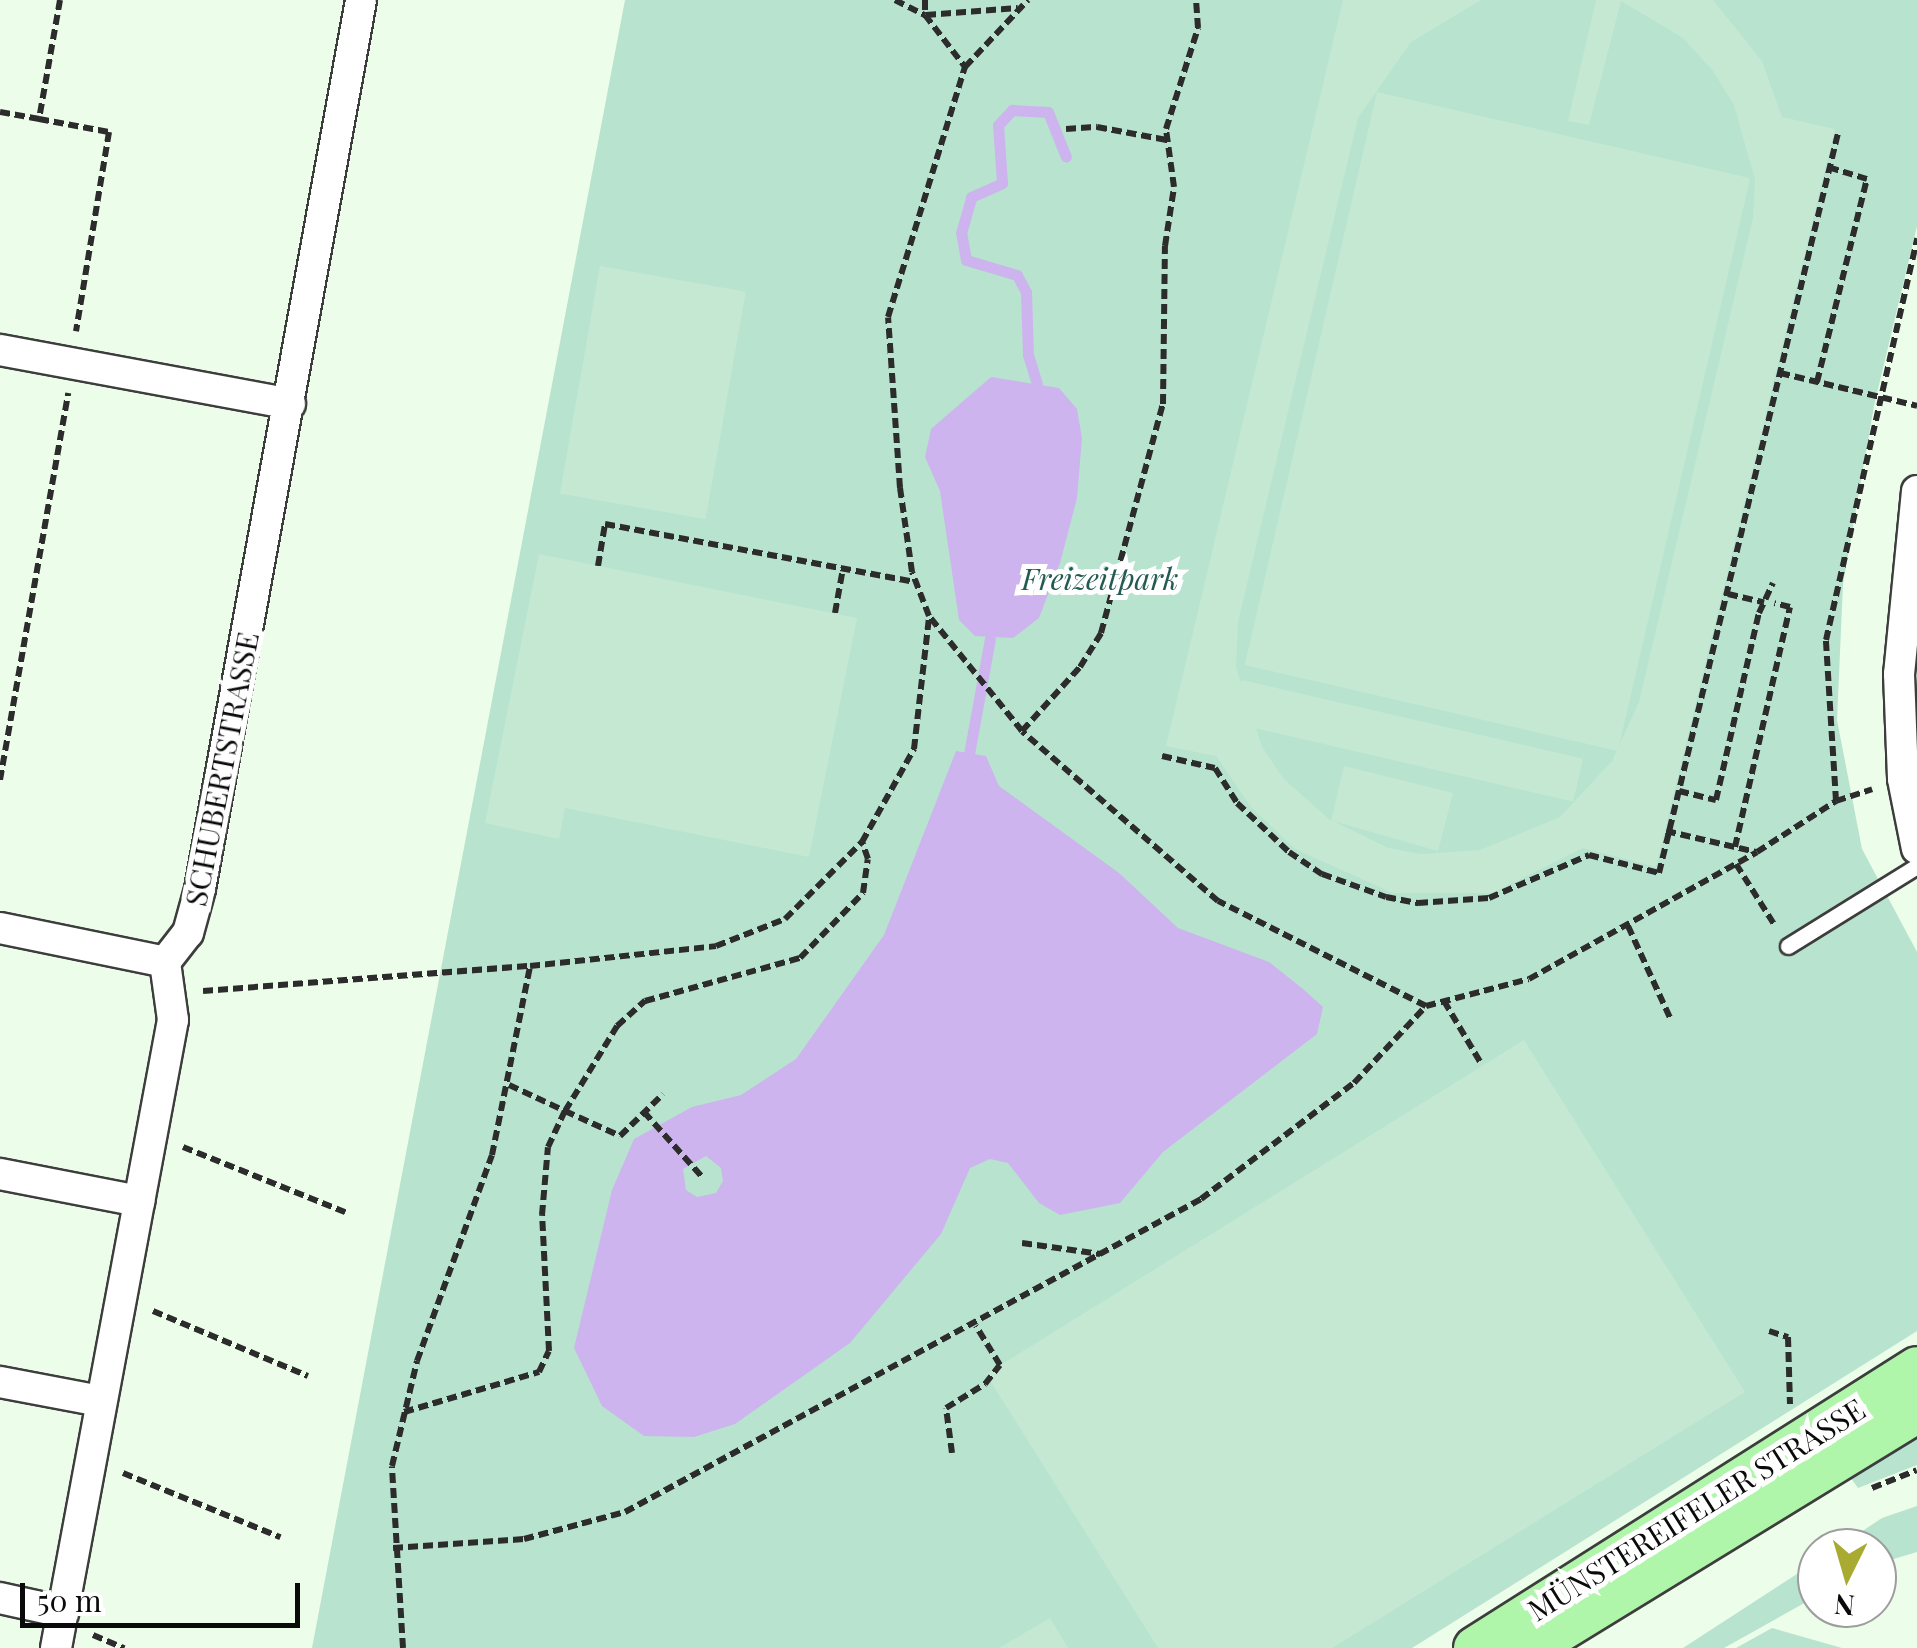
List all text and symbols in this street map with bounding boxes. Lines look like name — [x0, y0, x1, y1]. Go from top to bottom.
park label: Freizeitpark — [1022, 560, 1178, 596]
street label: SCHUBERTSTRASSE — [177, 629, 265, 909]
street label: MÜNSTEREIFELER STRASSE — [1521, 1390, 1871, 1628]
north arrow — [1797, 1528, 1897, 1628]
scale bar — [25, 1563, 305, 1625]
text: 50 m — [37, 1580, 102, 1620]

